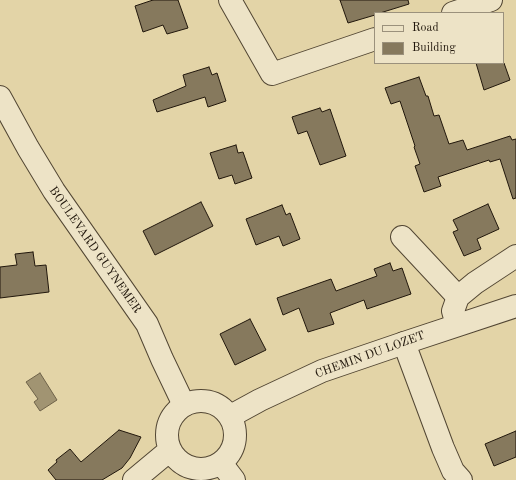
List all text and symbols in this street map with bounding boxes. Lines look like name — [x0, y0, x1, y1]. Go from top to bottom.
legend — [374, 12, 504, 64]
text: Road — [412, 22, 439, 34]
text: Building — [412, 42, 456, 54]
street label: BOULEVARD GUYNEMER — [46, 184, 144, 316]
street label: CHEMIN DU LOZET — [313, 328, 427, 382]

